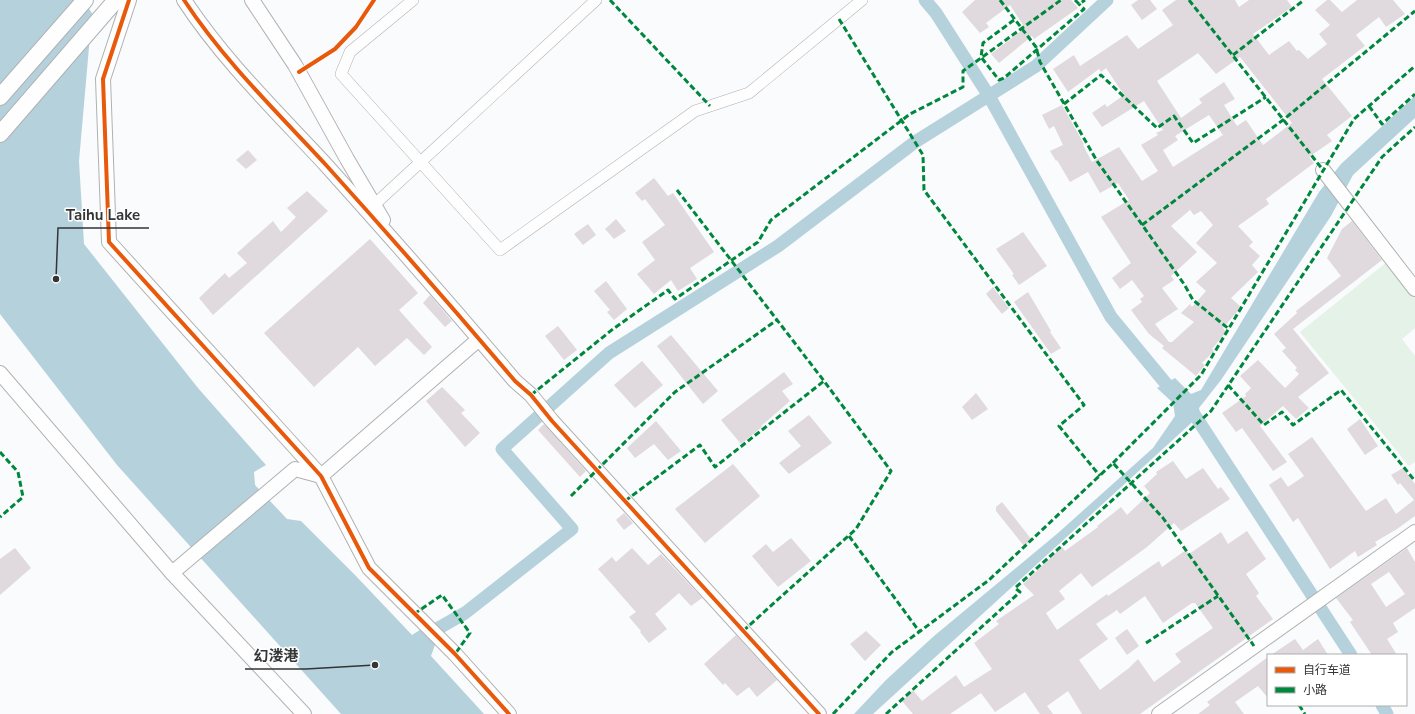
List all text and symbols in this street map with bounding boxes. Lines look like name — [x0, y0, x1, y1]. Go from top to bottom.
callout: Taihu Lake — [58, 201, 149, 228]
text: Taihu Lake — [66, 205, 140, 225]
callout: 幻溇港 — [245, 642, 306, 669]
text: 幻溇港 — [253, 646, 299, 666]
legend — [1267, 654, 1407, 706]
text: 自行车道 — [1303, 662, 1351, 678]
text: 小路 — [1303, 682, 1327, 698]

